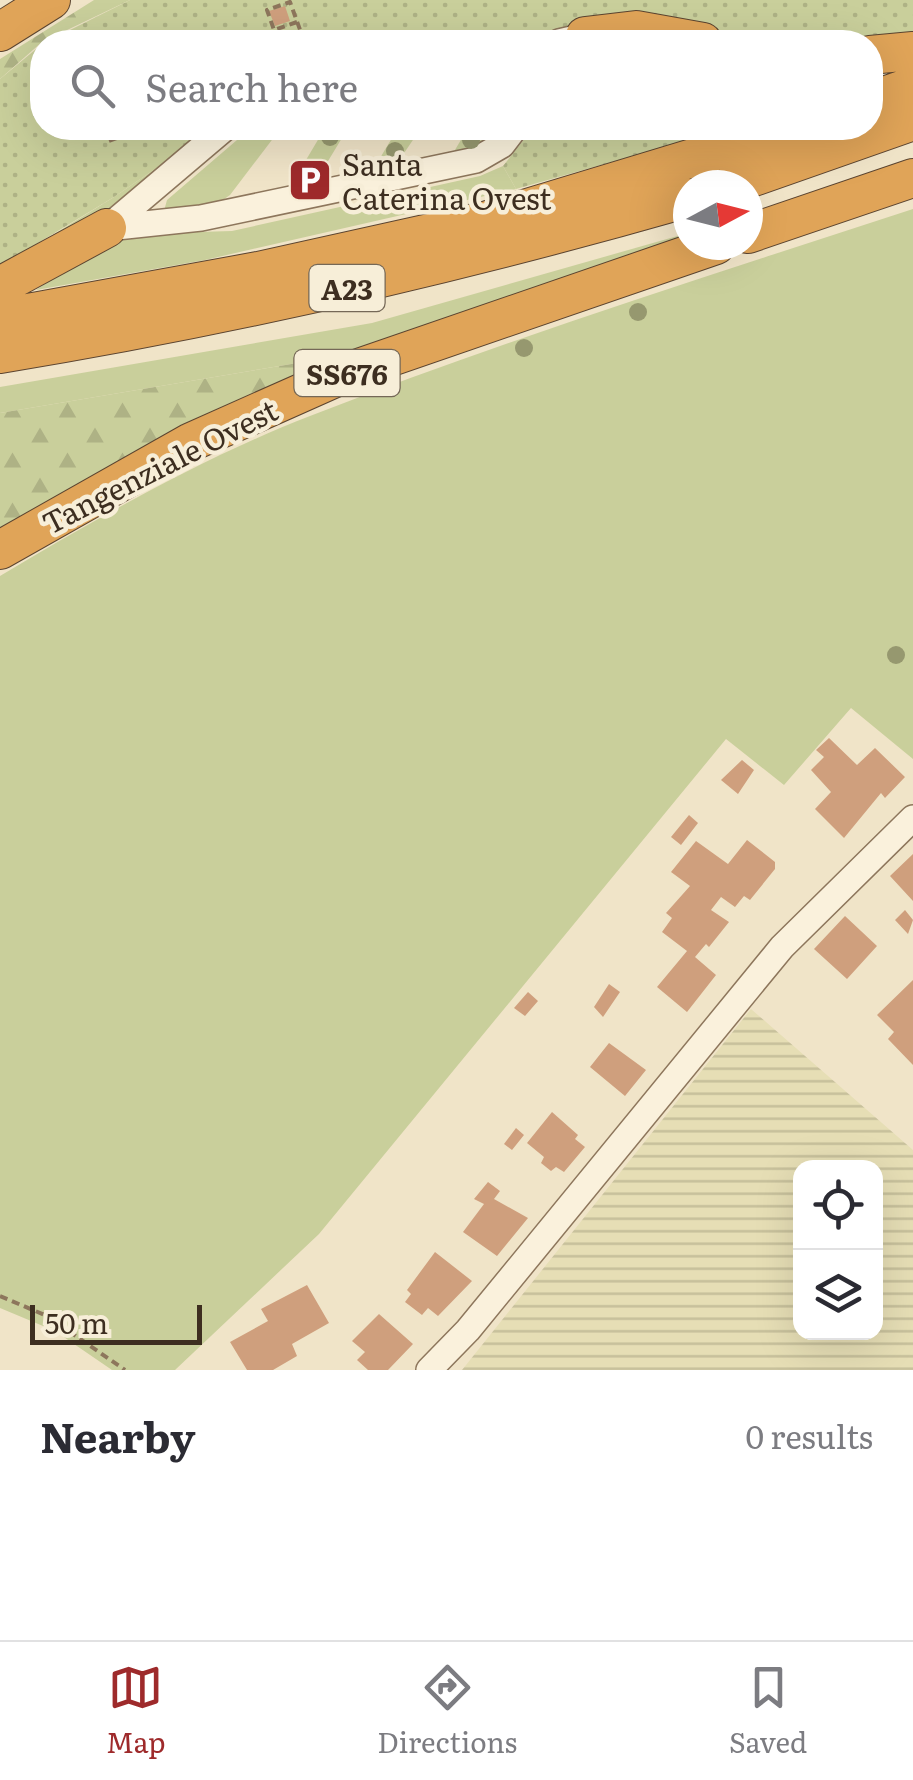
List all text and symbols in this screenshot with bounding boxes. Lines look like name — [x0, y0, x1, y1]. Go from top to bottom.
search box — [30, 30, 883, 140]
text: Search here — [145, 57, 358, 114]
icon: search — [65, 58, 120, 113]
place label: Santa Caterina Ovest — [342, 141, 551, 219]
parking icon: Santa Caterina Ovest — [287, 157, 333, 203]
north arrow — [673, 170, 763, 260]
road number: A23 — [310, 265, 384, 311]
road number: SS676 — [294, 350, 400, 396]
street label: Tangenziale Ovest — [34, 387, 284, 543]
map controls — [793, 1160, 883, 1340]
button: locate — [793, 1160, 883, 1250]
button: layers — [793, 1250, 883, 1340]
scale bar — [30, 1300, 202, 1344]
text: 50 m — [45, 1301, 108, 1343]
text: Nearby — [40, 1404, 196, 1466]
text: 0 results — [745, 1411, 873, 1459]
tab: Map — [106, 1660, 166, 1762]
tab: Directions — [377, 1660, 517, 1762]
tab: Saved — [729, 1660, 807, 1762]

